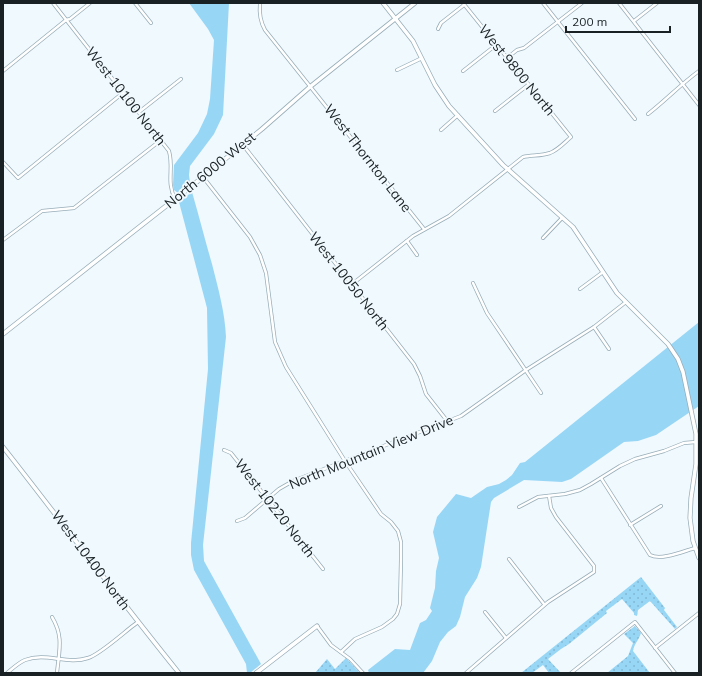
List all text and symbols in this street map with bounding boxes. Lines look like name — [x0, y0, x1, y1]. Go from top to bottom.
scale bar — [566, 8, 670, 34]
text: 200 m — [572, 14, 607, 29]
street label: West 9800 North — [475, 21, 559, 119]
street label: West 10100 North — [82, 43, 170, 149]
street label: West Thornton Lane — [320, 100, 416, 216]
street label: North 6000 West — [161, 128, 259, 212]
street label: West 10050 North — [305, 228, 393, 334]
street label: North Mountain View Drive — [286, 411, 456, 493]
street label: West 10220 North — [231, 455, 319, 561]
street label: West 10400 North — [48, 506, 134, 614]

